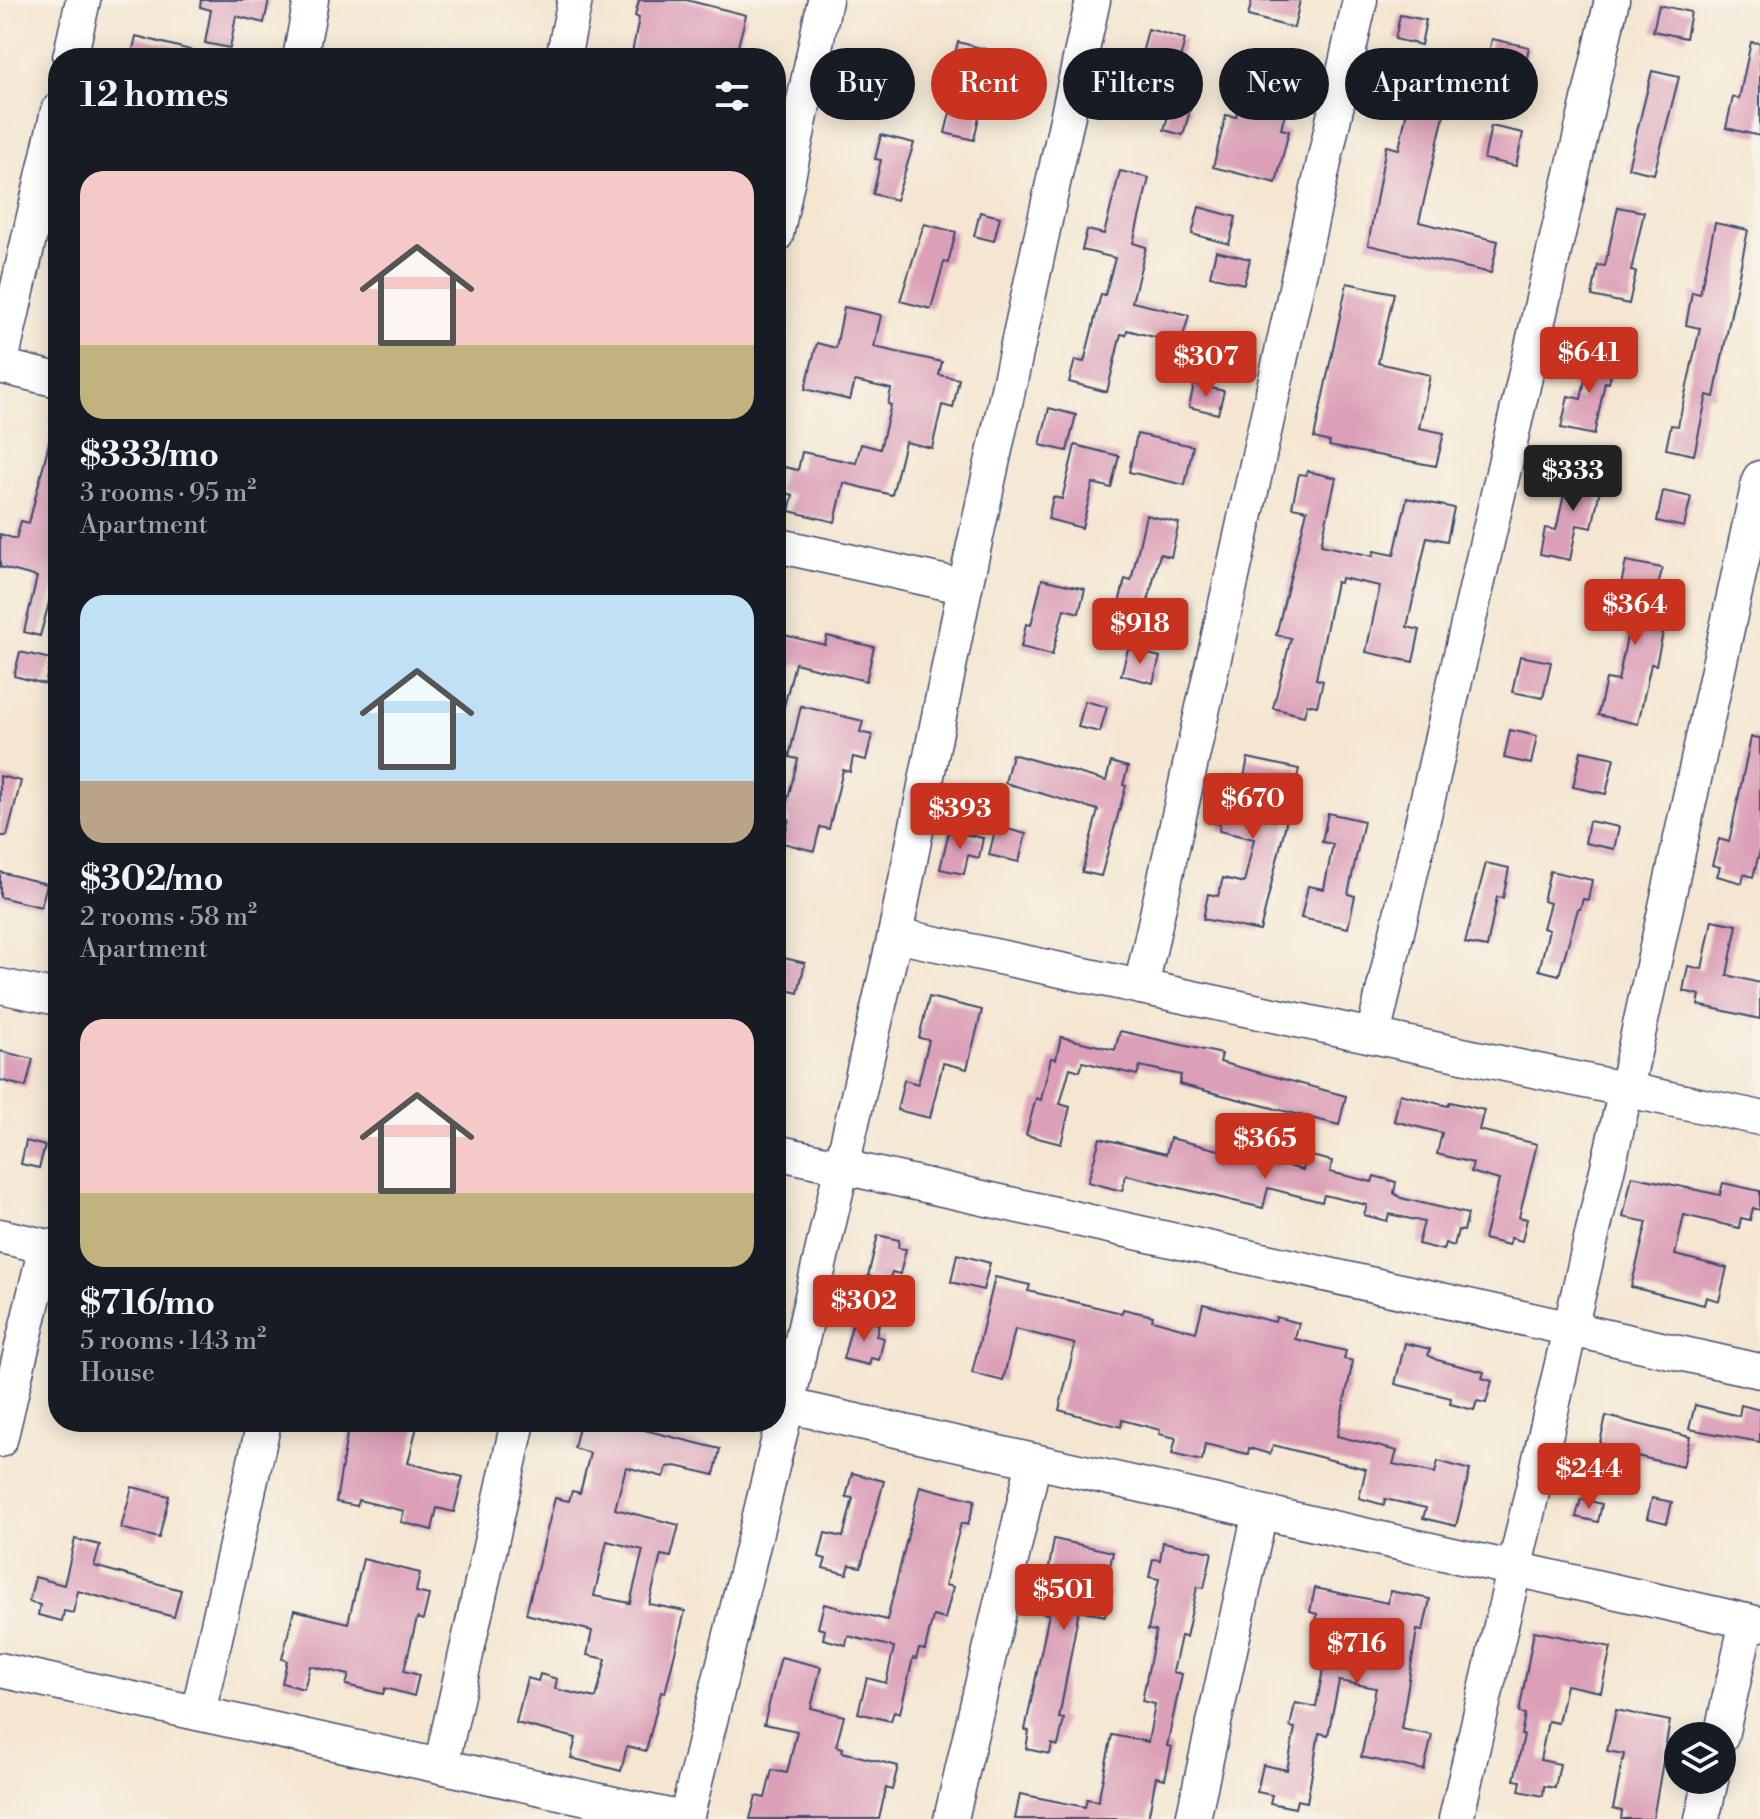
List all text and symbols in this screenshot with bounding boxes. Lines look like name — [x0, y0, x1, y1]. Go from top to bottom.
chip: Buy — [810, 48, 915, 120]
chip: Rent — [931, 48, 1047, 120]
chip: Filters — [1063, 48, 1203, 120]
chip: New — [1219, 48, 1329, 120]
chip: Apartment — [1345, 48, 1538, 120]
icon: filters — [710, 74, 754, 118]
text: 12 homes — [80, 75, 229, 117]
icon: home — [345, 223, 489, 367]
pin: $641 — [1542, 327, 1636, 395]
pin: $307 — [1159, 331, 1253, 399]
text: $641 — [1558, 337, 1620, 369]
text: $307 — [1173, 341, 1239, 373]
text: $333/mo — [80, 435, 219, 477]
pin: $333 — [1526, 445, 1620, 513]
text: $333 — [1542, 455, 1604, 487]
text: 3 rooms · 95 m² — [80, 477, 256, 509]
text: Apartment — [80, 509, 208, 541]
pin: $364 — [1588, 579, 1682, 647]
text: $364 — [1602, 589, 1668, 621]
pin: $918 — [1093, 598, 1187, 666]
text: $918 — [1110, 608, 1170, 640]
icon: home — [345, 647, 489, 791]
pin: $670 — [1206, 773, 1300, 841]
pin: $393 — [913, 783, 1007, 851]
text: $670 — [1221, 783, 1285, 815]
text: $393 — [928, 793, 992, 825]
text: $302/mo — [80, 859, 224, 901]
text: 2 rooms · 58 m² — [80, 901, 257, 933]
text: Apartment — [80, 933, 208, 965]
icon: home — [345, 1071, 489, 1215]
pin: $365 — [1218, 1113, 1312, 1181]
text: $365 — [1233, 1123, 1297, 1155]
pin: $302 — [817, 1275, 911, 1343]
text: $716/mo — [80, 1283, 215, 1325]
text: $302 — [831, 1285, 897, 1317]
text: 5 rooms · 143 m² — [80, 1325, 266, 1357]
text: House — [80, 1357, 155, 1389]
pin: $244 — [1542, 1443, 1636, 1511]
text: $244 — [1555, 1453, 1623, 1485]
pin: $501 — [1017, 1564, 1111, 1632]
text: $501 — [1033, 1574, 1095, 1606]
pin: $716 — [1310, 1618, 1404, 1686]
text: $716 — [1327, 1628, 1387, 1660]
map controls — [1664, 1722, 1736, 1794]
button: layers — [1664, 1722, 1736, 1794]

